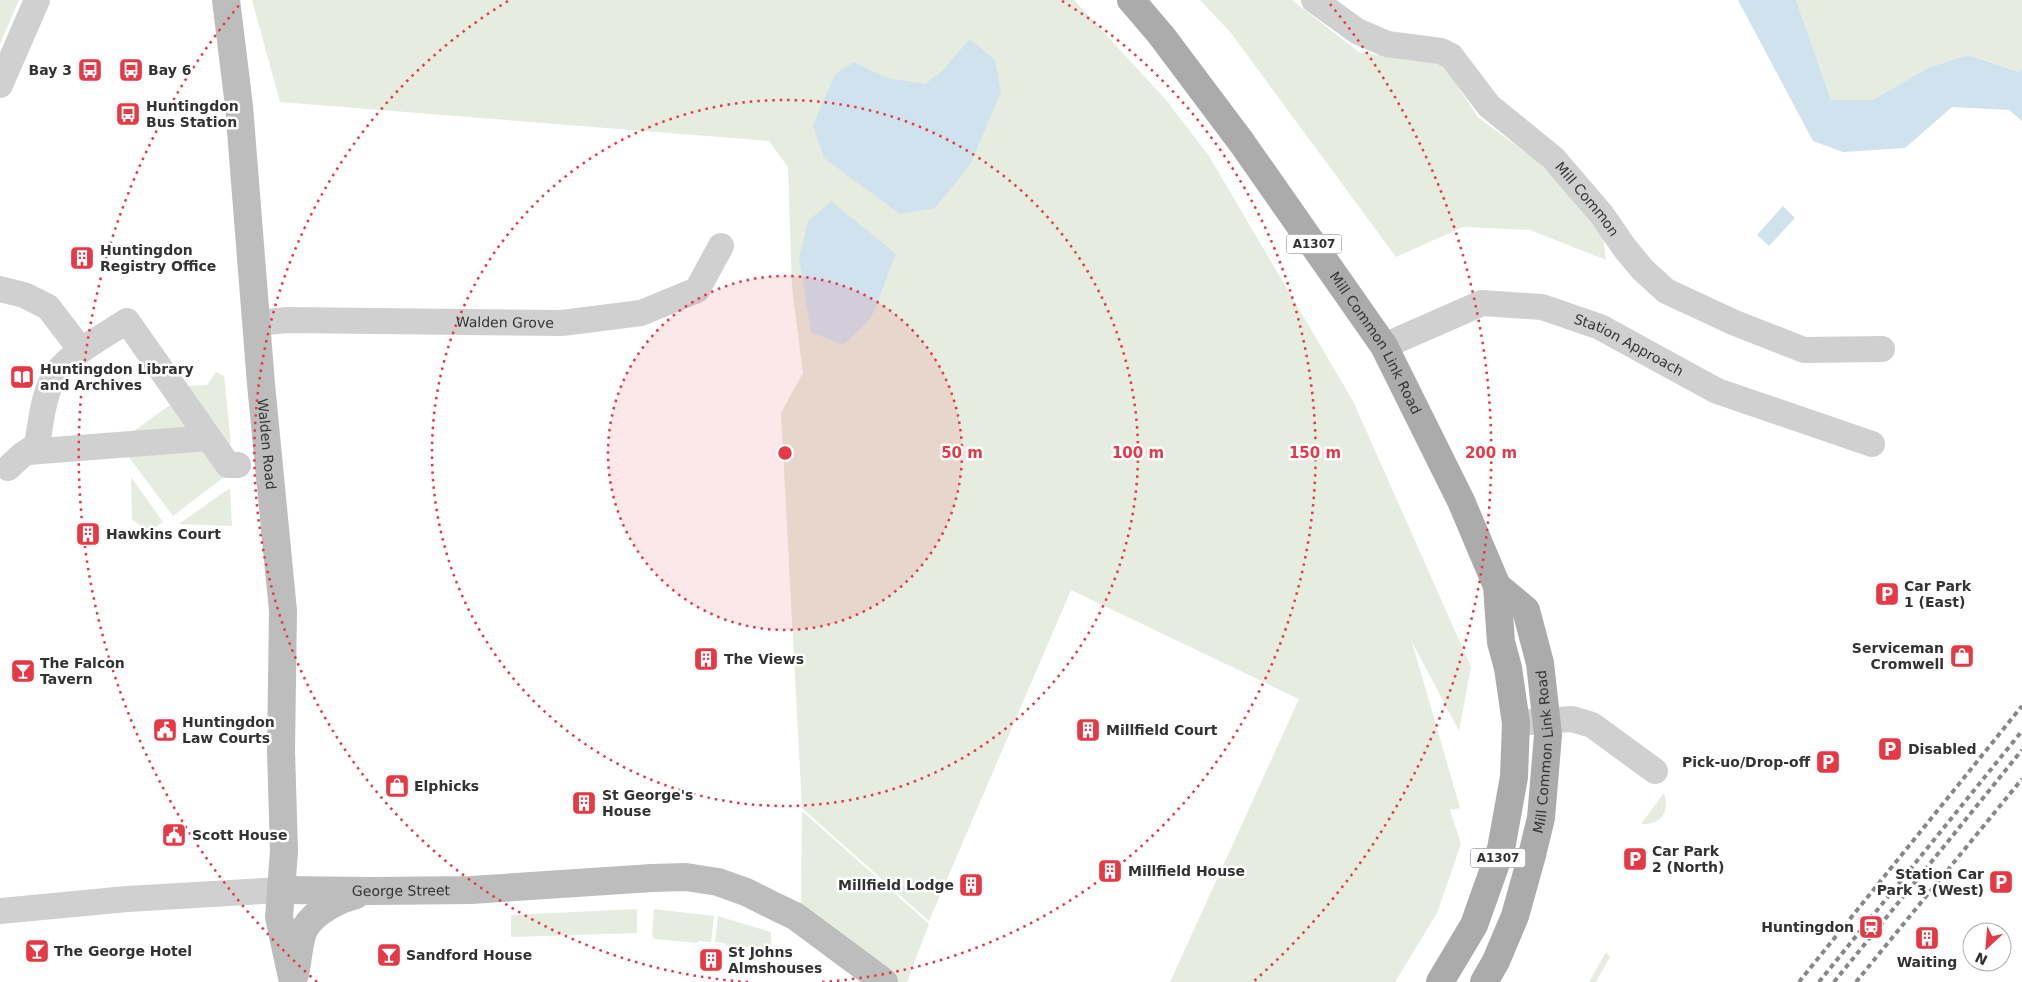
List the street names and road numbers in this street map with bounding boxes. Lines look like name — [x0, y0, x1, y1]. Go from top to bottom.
street label: Mill Common — [1552, 159, 1622, 239]
road number: A1307 — [1286, 234, 1342, 253]
street label: Mill Common Link Road — [1327, 269, 1425, 417]
street label: Station Approach — [1572, 311, 1686, 379]
street label: Walden Grove — [456, 314, 554, 331]
street label: Walden Road — [254, 398, 279, 490]
street label: Mill Common Link Road — [1530, 669, 1556, 835]
road number: A1307 — [1470, 848, 1526, 868]
street label: George Street — [352, 882, 451, 899]

